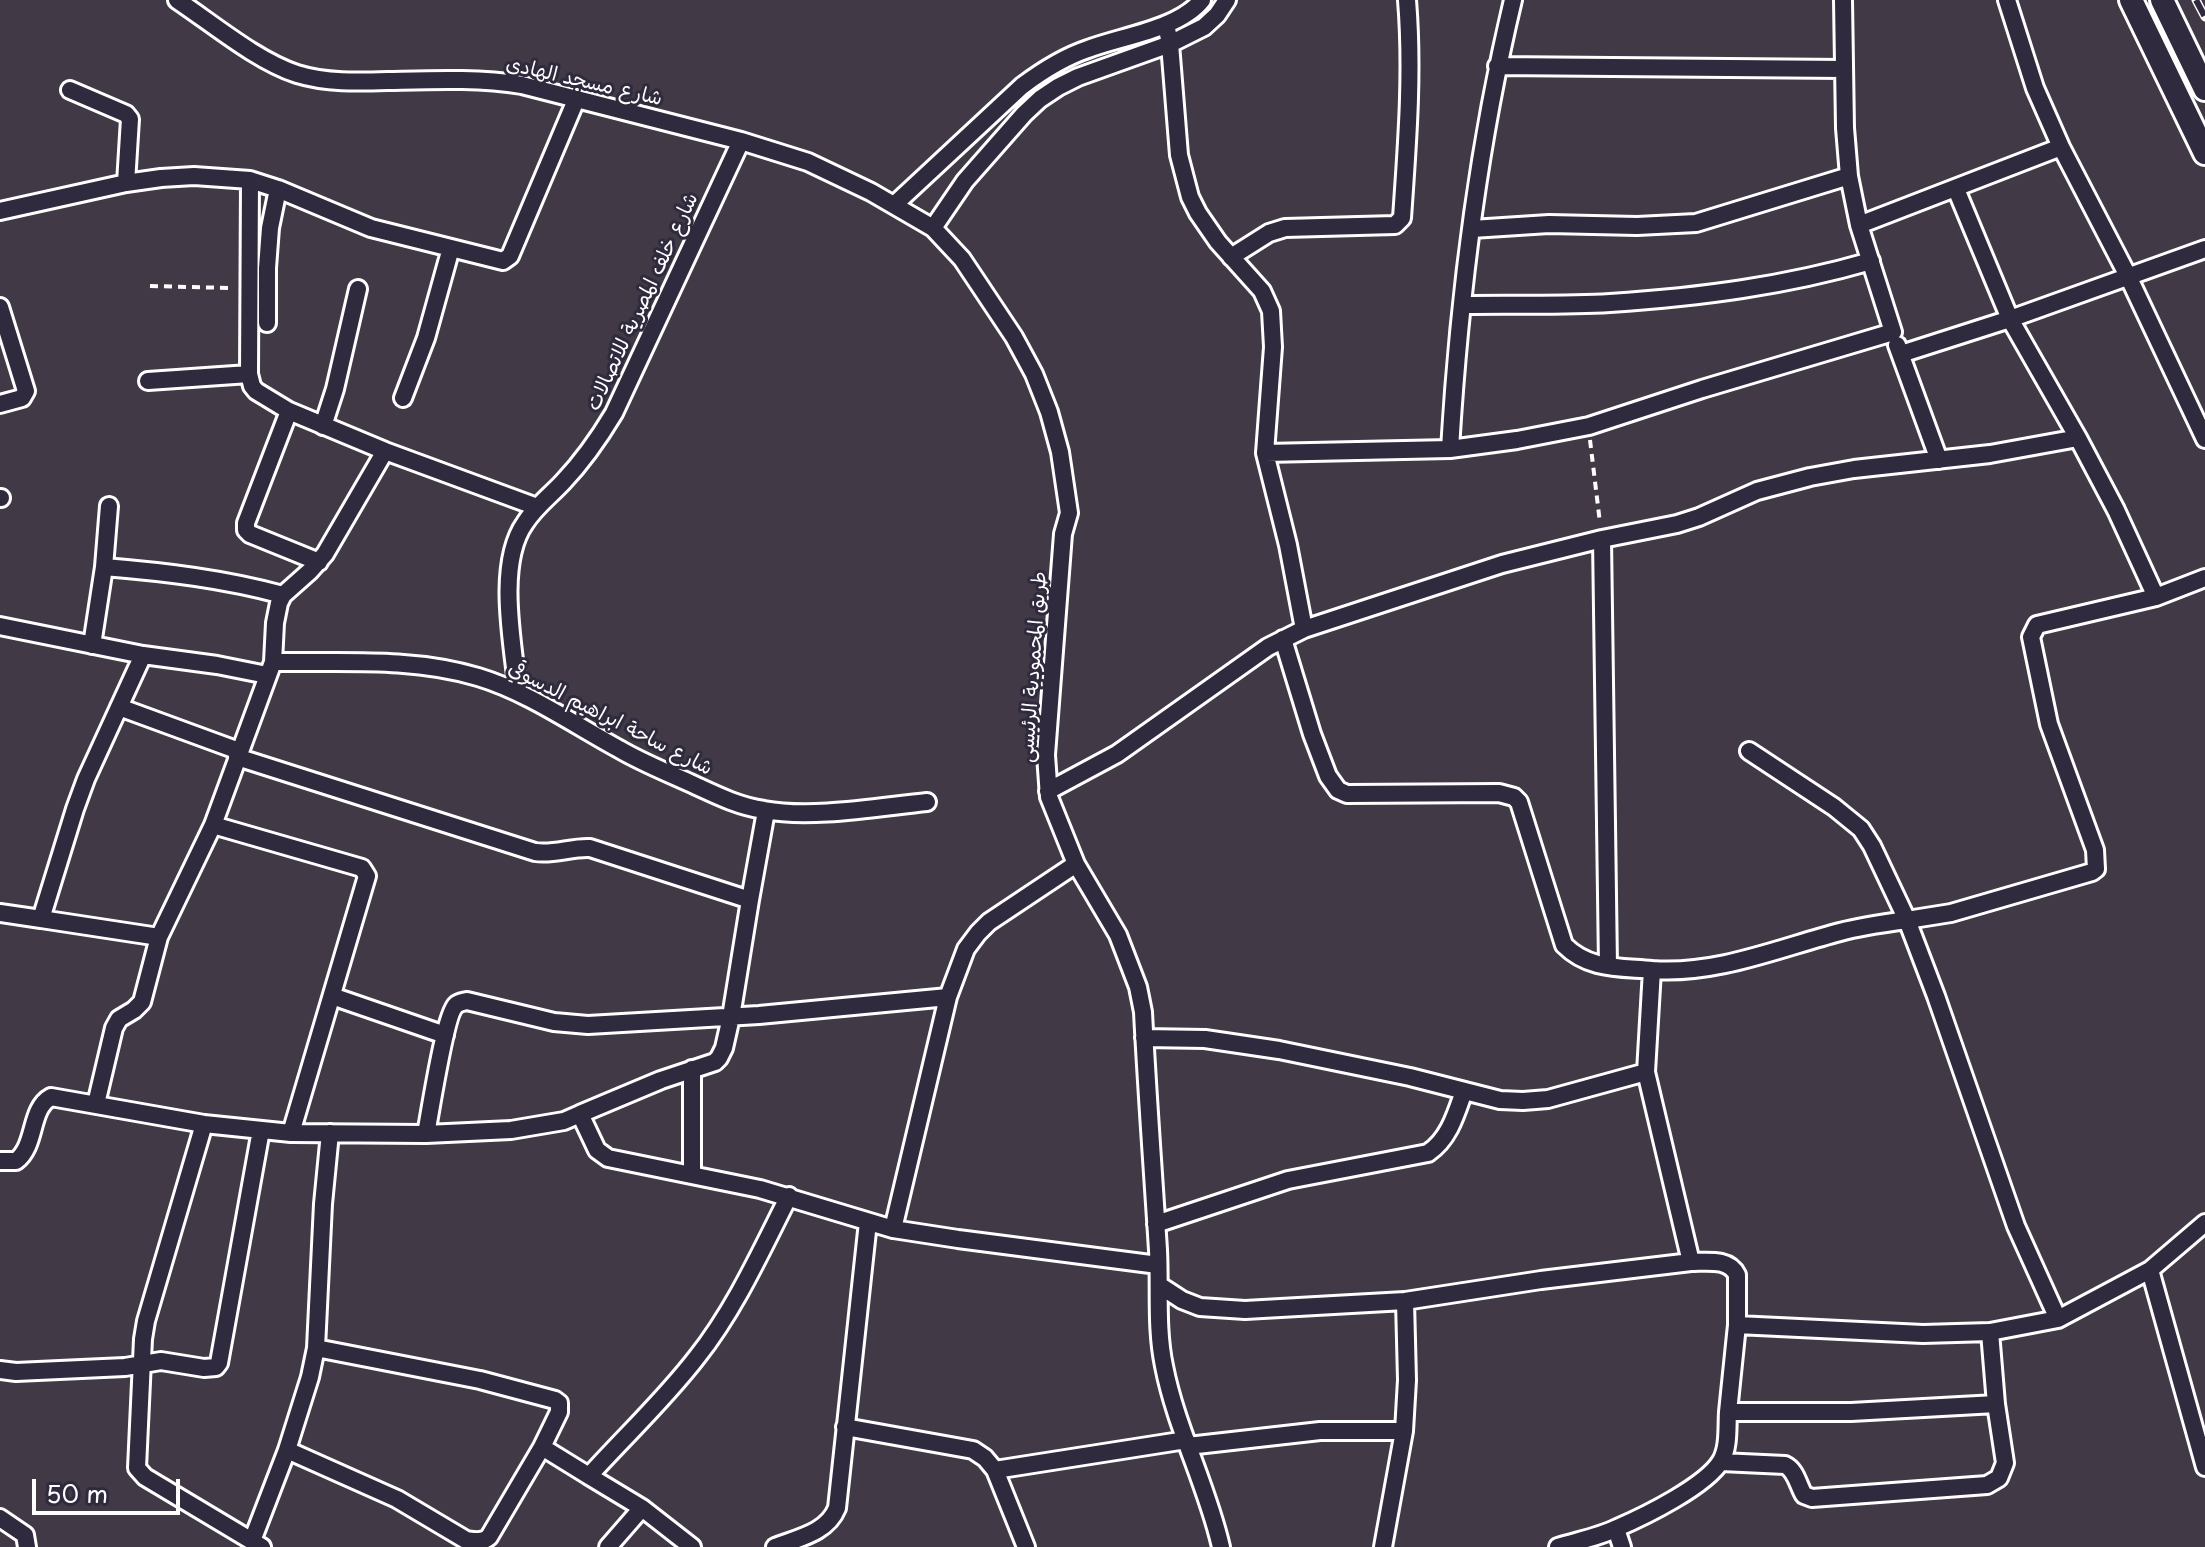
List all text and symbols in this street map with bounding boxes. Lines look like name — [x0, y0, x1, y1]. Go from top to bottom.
street label: شارع مسجد الهادى — [503, 52, 665, 112]
street label: شارع خلف المصرية للاتصالات — [582, 189, 704, 415]
street label: طريق المحمودية الرئيسى — [1015, 570, 1053, 764]
street label: شارع ساحة ابراهيم الدسوقي — [504, 657, 716, 781]
scale bar — [36, 1463, 184, 1513]
text: 50 m — [46, 1475, 108, 1511]

